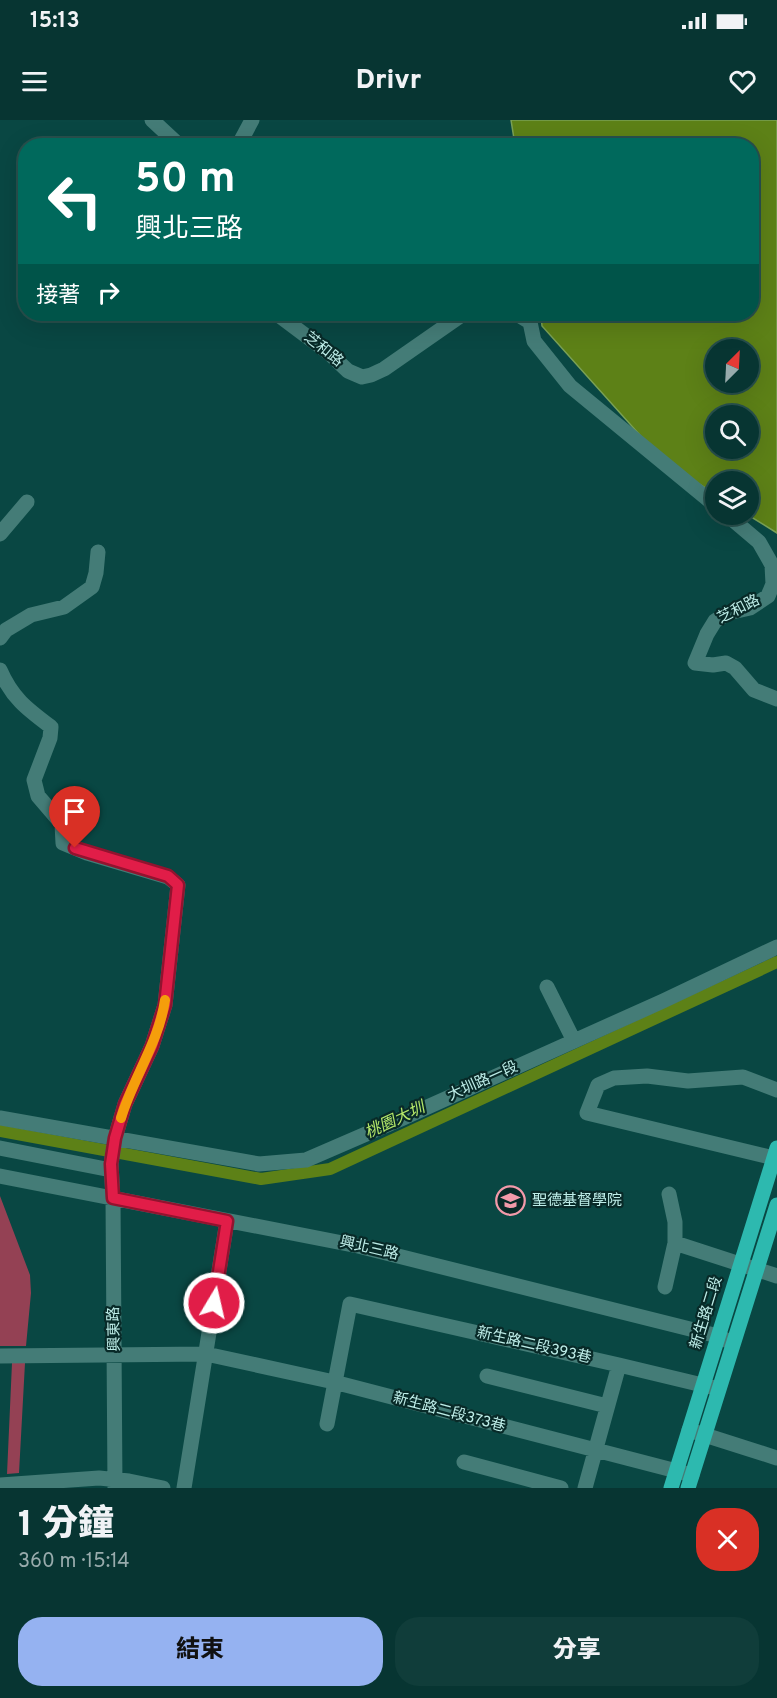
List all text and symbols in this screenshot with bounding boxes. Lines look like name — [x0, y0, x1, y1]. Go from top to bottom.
text: 15:13 — [30, 8, 80, 35]
text: Drivr — [356, 64, 421, 98]
icon: menu — [18, 65, 51, 98]
icon: heart — [726, 65, 759, 98]
text: 50 m — [135, 154, 236, 207]
icon: left — [36, 162, 114, 240]
text: 興北三路 — [135, 213, 243, 247]
icon: right — [92, 276, 125, 309]
text: 接著 — [36, 283, 80, 310]
street label: 芝和路 — [300, 328, 346, 372]
north arrow — [705, 339, 759, 393]
map controls — [705, 339, 759, 525]
button: search — [705, 405, 759, 459]
button: layers — [705, 471, 759, 525]
street label: 芝和路 — [715, 591, 763, 629]
pin — [49, 786, 100, 848]
icon: arrive — [58, 795, 91, 828]
street label: 大圳路一段 — [445, 1058, 521, 1106]
water label: 桃園大圳 — [362, 1098, 430, 1144]
school or university icon: 聖德基督學院 — [495, 1185, 527, 1217]
place label: 聖德基督學院 — [532, 1191, 622, 1211]
street label: 興北三路 — [338, 1232, 401, 1265]
position arrow — [182, 1271, 246, 1335]
street label: 新生路二段 — [687, 1274, 727, 1352]
street label: 興東路 — [105, 1306, 125, 1352]
street label: 新生路二段393巷 — [475, 1324, 593, 1368]
street label: 新生路二段373巷 — [391, 1389, 507, 1437]
text: 1 分鐘 — [18, 1503, 114, 1549]
button: close — [696, 1508, 759, 1571]
text: 360 m · 15:14 — [18, 1549, 130, 1575]
button: 結束 — [18, 1617, 383, 1686]
button: 分享 — [395, 1617, 759, 1686]

